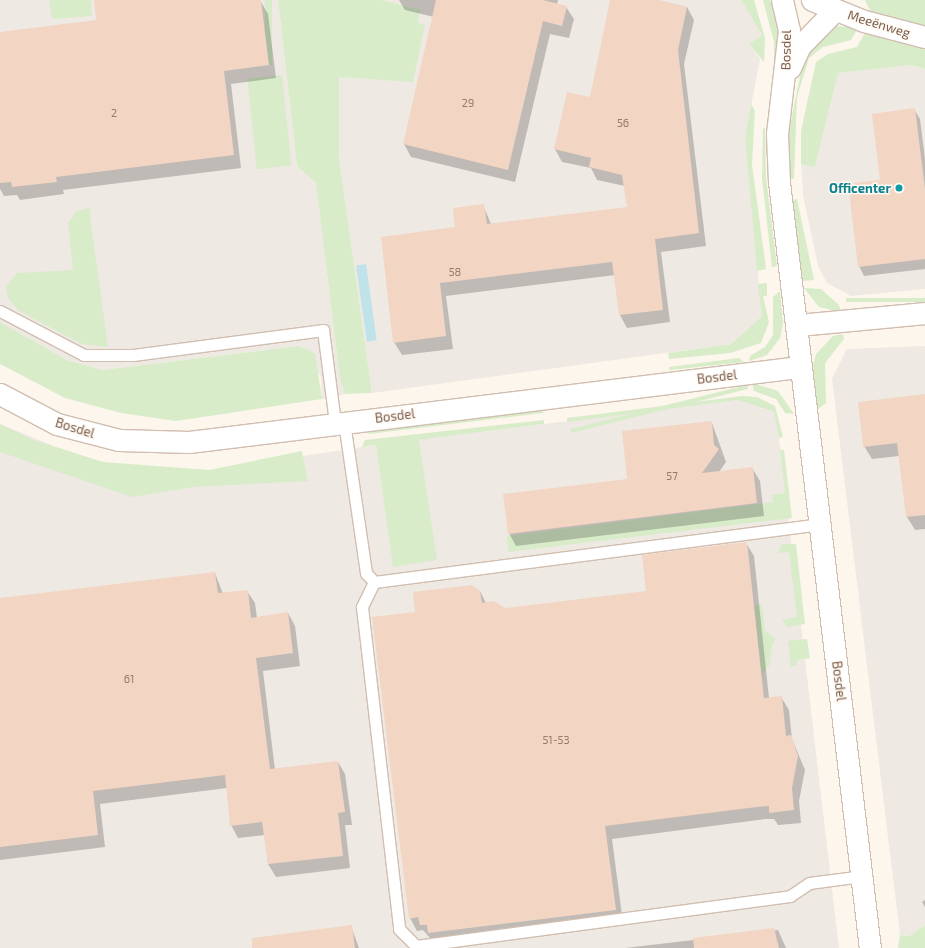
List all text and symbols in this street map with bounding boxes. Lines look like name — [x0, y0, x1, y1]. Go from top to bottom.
street label: Meeënweg — [846, 7, 912, 41]
street label: Bosdel — [778, 30, 794, 70]
house number: 29 — [462, 96, 474, 110]
house number: 2 — [111, 106, 117, 120]
house number: 56 — [617, 116, 629, 130]
place label: Officenter — [829, 180, 891, 196]
marker: Officenter — [894, 183, 904, 193]
house number: 58 — [449, 265, 461, 279]
street label: Bosdel — [696, 367, 738, 387]
street label: Bosdel — [374, 406, 416, 426]
street label: Bosdel — [53, 415, 97, 441]
house number: 57 — [666, 469, 678, 483]
street label: Bosdel — [829, 660, 849, 702]
house number: 61 — [124, 672, 134, 686]
house number: 51-53 — [542, 733, 570, 747]

